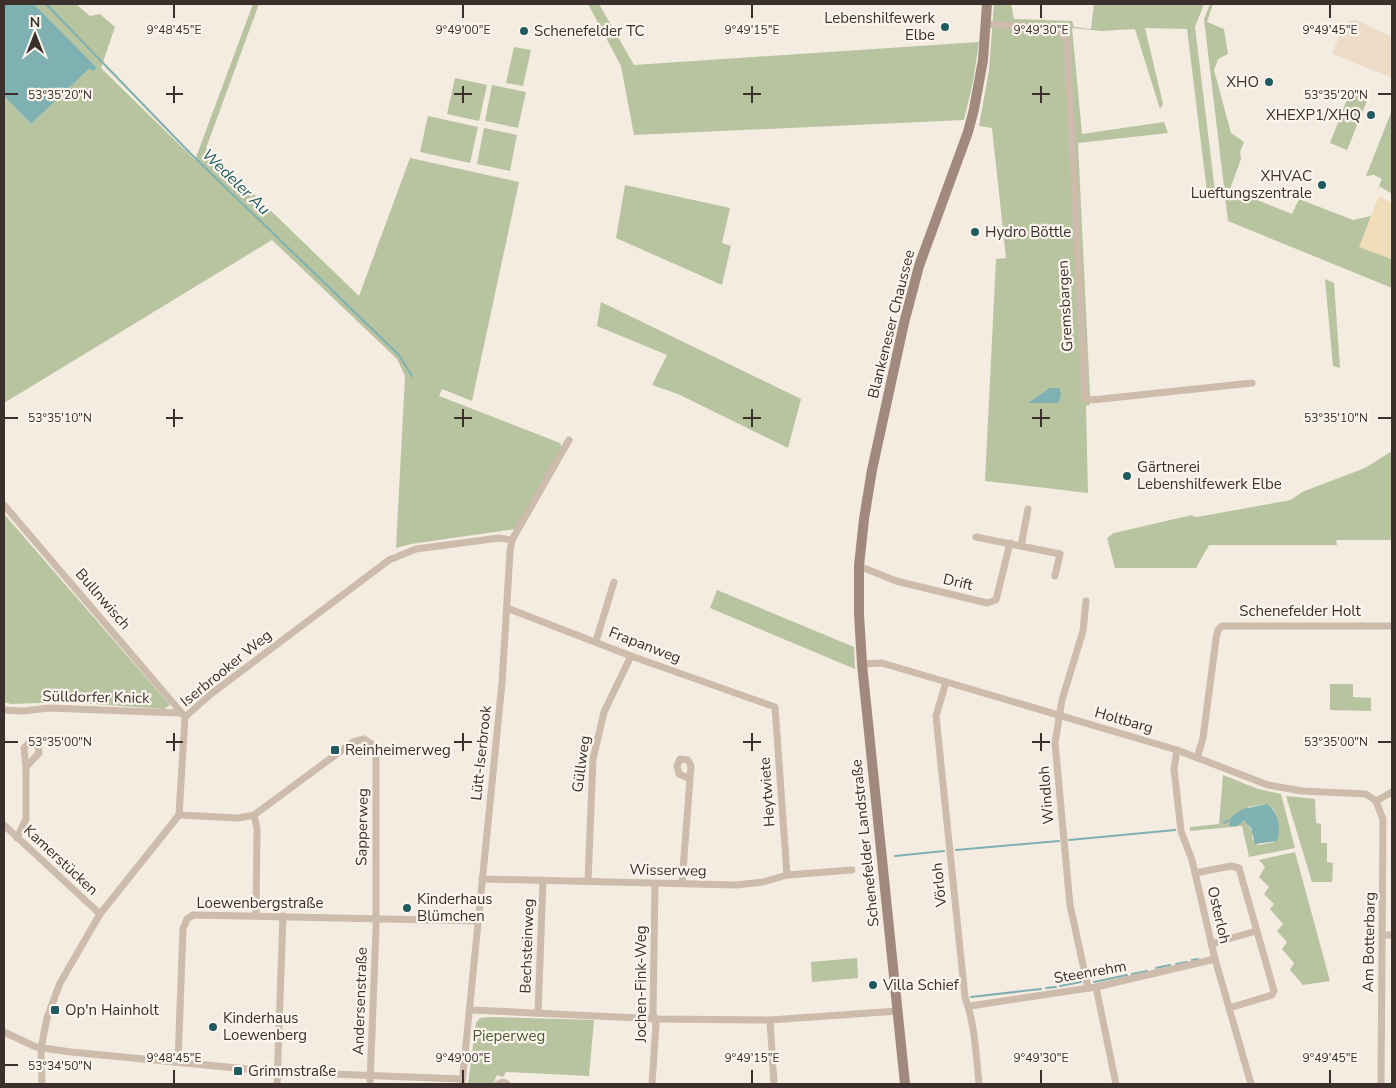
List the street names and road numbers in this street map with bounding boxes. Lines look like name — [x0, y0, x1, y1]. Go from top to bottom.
street label: Blankeneser Chaussee — [863, 248, 919, 400]
street label: Gremsbargen — [1053, 260, 1077, 352]
street label: Bullnwisch — [71, 564, 135, 634]
street label: Drift — [941, 569, 976, 595]
street label: Schenefelder Holt — [1239, 601, 1362, 621]
street label: Frapanweg — [606, 622, 684, 668]
street label: Iserbrooker Weg — [176, 625, 276, 711]
street label: Sülldorfer Knick — [42, 686, 150, 708]
street label: Holtbarg — [1092, 702, 1156, 738]
street label: Lütt-Iserbrook — [466, 704, 496, 802]
street label: Güllweg — [567, 734, 595, 794]
street label: Heytwiete — [755, 757, 779, 827]
street label: Schenefelder Landstraße — [846, 758, 884, 928]
street label: Windloh — [1033, 765, 1059, 825]
street label: Sapperweg — [351, 788, 373, 866]
street label: Kamerstücken — [19, 820, 103, 900]
street label: Wisserweg — [629, 859, 707, 881]
street label: Vörloh — [927, 862, 951, 909]
street label: Osterloh — [1203, 884, 1235, 946]
street label: Am Botterbarg — [1358, 892, 1380, 992]
street label: Loewenbergstraße — [197, 893, 323, 913]
street label: Bechsteinweg — [515, 898, 539, 994]
street label: Jochen-Fink-Weg — [631, 926, 651, 1043]
street label: Andersenstraße — [348, 947, 372, 1055]
street label: Steenrehm — [1052, 956, 1128, 988]

